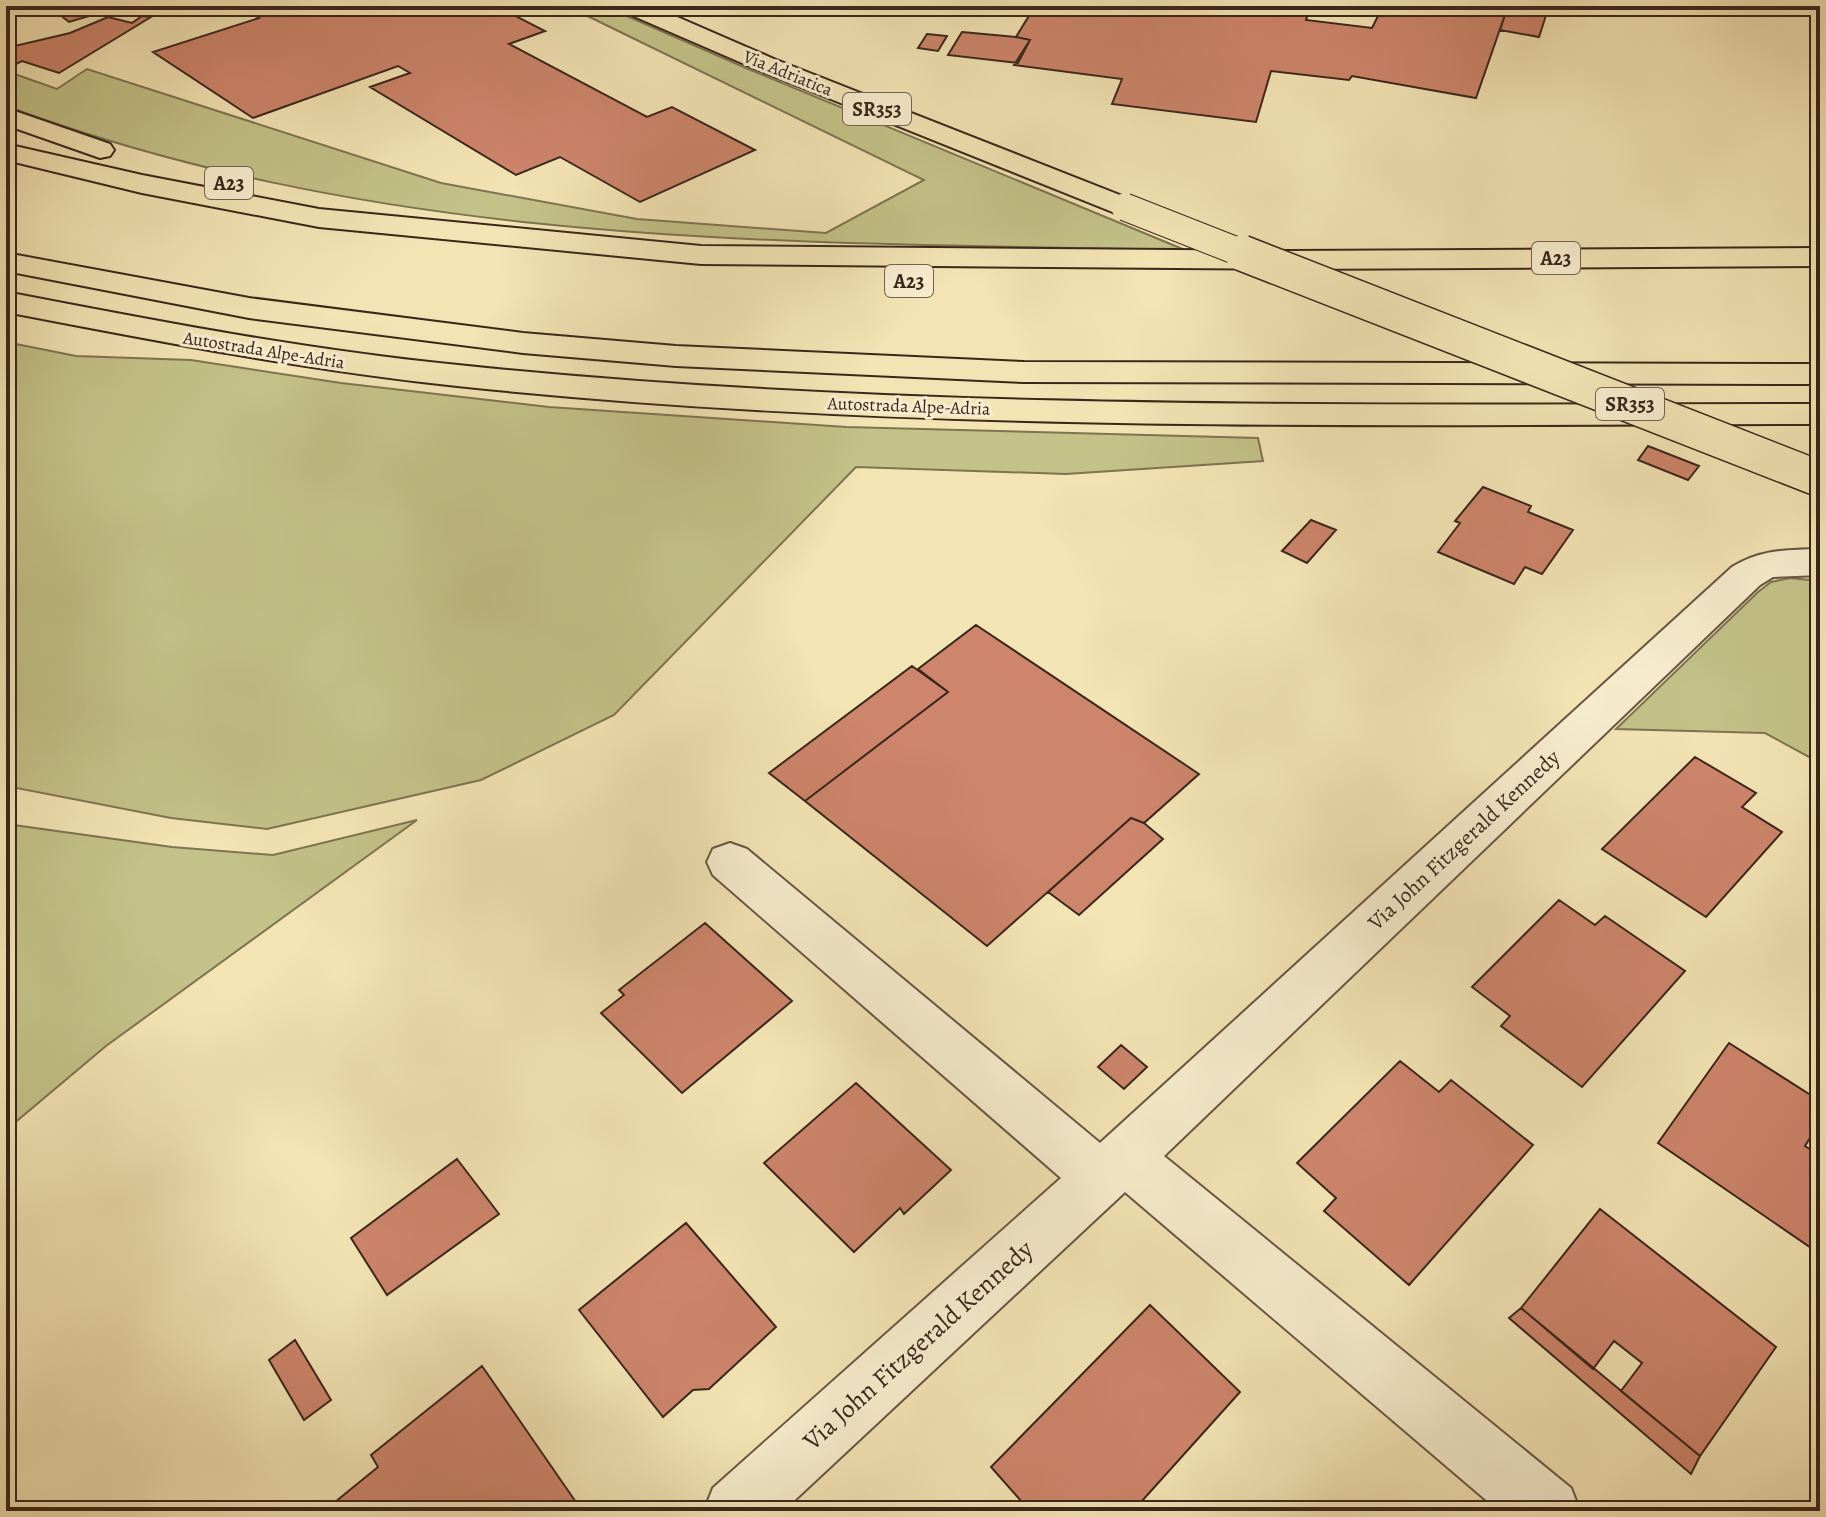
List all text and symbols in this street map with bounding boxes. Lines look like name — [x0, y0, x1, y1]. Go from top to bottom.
street label: Via Adriatica — [739, 44, 837, 102]
road number: SR353 — [843, 93, 911, 125]
road number: A23 — [205, 167, 253, 199]
road number: A23 — [1532, 242, 1580, 274]
road number: A23 — [885, 265, 933, 297]
street label: Autostrada Alpe-Adria — [181, 325, 347, 375]
road number: SR353 — [1596, 388, 1664, 420]
street label: Autostrada Alpe-Adria — [826, 391, 991, 421]
street label: Via John Fitzgerald Kennedy — [1361, 743, 1567, 938]
street label: Via John Fitzgerald Kennedy — [795, 1232, 1041, 1459]

